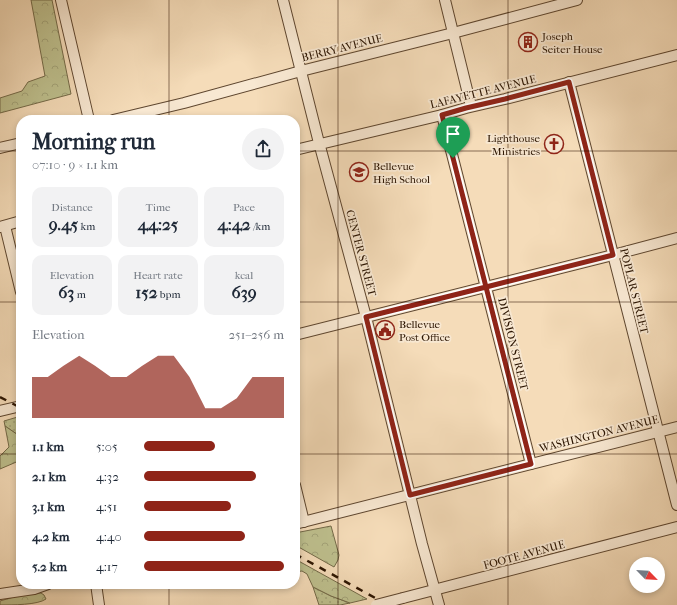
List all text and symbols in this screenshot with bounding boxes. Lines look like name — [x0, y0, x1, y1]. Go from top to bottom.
place label: Joseph Seiter House — [541, 30, 603, 56]
building icon: Joseph Seiter House — [517, 31, 539, 53]
street label: BERRY AVENUE — [300, 32, 384, 64]
street label: LAFAYETTE AVENUE — [429, 72, 538, 111]
pin — [436, 117, 470, 158]
icon: arrive — [442, 123, 464, 145]
button: share — [242, 128, 284, 170]
text: Morning run — [32, 129, 155, 155]
place label: Lighthouse Ministries — [487, 132, 541, 158]
church icon: Lighthouse Ministries — [543, 133, 565, 155]
text: 07:10 · 9 × 1.1 km — [32, 157, 118, 172]
place label: Bellevue High School — [373, 160, 430, 186]
school or university icon: Bellevue High School — [348, 161, 370, 183]
text: Distance — [51, 201, 93, 214]
text: Time — [146, 201, 171, 214]
text: Pace — [233, 201, 255, 214]
street label: CENTER STREET — [343, 208, 379, 298]
text: 9.45 — [49, 214, 78, 234]
text: 44:25 — [138, 214, 178, 234]
text: 4:42 — [218, 214, 251, 234]
text: km — [78, 220, 95, 233]
text: /km — [251, 220, 270, 233]
street label: POPLAR STREET — [617, 247, 651, 336]
text: Elevation — [50, 269, 94, 282]
text: Heart rate — [133, 269, 183, 282]
text: kcal — [235, 269, 253, 282]
text: 63 — [58, 282, 74, 302]
text: 152 — [135, 282, 157, 302]
text: 639 — [231, 282, 257, 302]
text: m — [74, 288, 86, 301]
text: bpm — [157, 288, 181, 301]
street label: DIVISION STREET — [495, 296, 531, 392]
place label: Bellevue Post Office — [399, 318, 450, 344]
public building icon: Bellevue Post Office — [374, 319, 396, 341]
text: Elevation — [32, 327, 85, 342]
text: 251–256 m — [228, 327, 284, 342]
street label: WASHINGTON AVENUE — [537, 413, 660, 455]
text: 1.1 km — [32, 439, 64, 454]
text: 5:05 — [96, 439, 118, 454]
text: 2.1 km — [32, 469, 66, 484]
text: 4:32 — [96, 469, 119, 484]
text: 3.1 km — [32, 499, 65, 514]
text: 4:51 — [96, 499, 117, 514]
text: 4.2 km — [32, 529, 70, 544]
text: 4:40 — [96, 529, 122, 544]
street label: FOOTE AVENUE — [482, 538, 566, 572]
north arrow — [629, 557, 665, 593]
map controls — [629, 557, 665, 593]
text: 5.2 km — [32, 559, 67, 574]
text: 4:17 — [96, 559, 118, 574]

